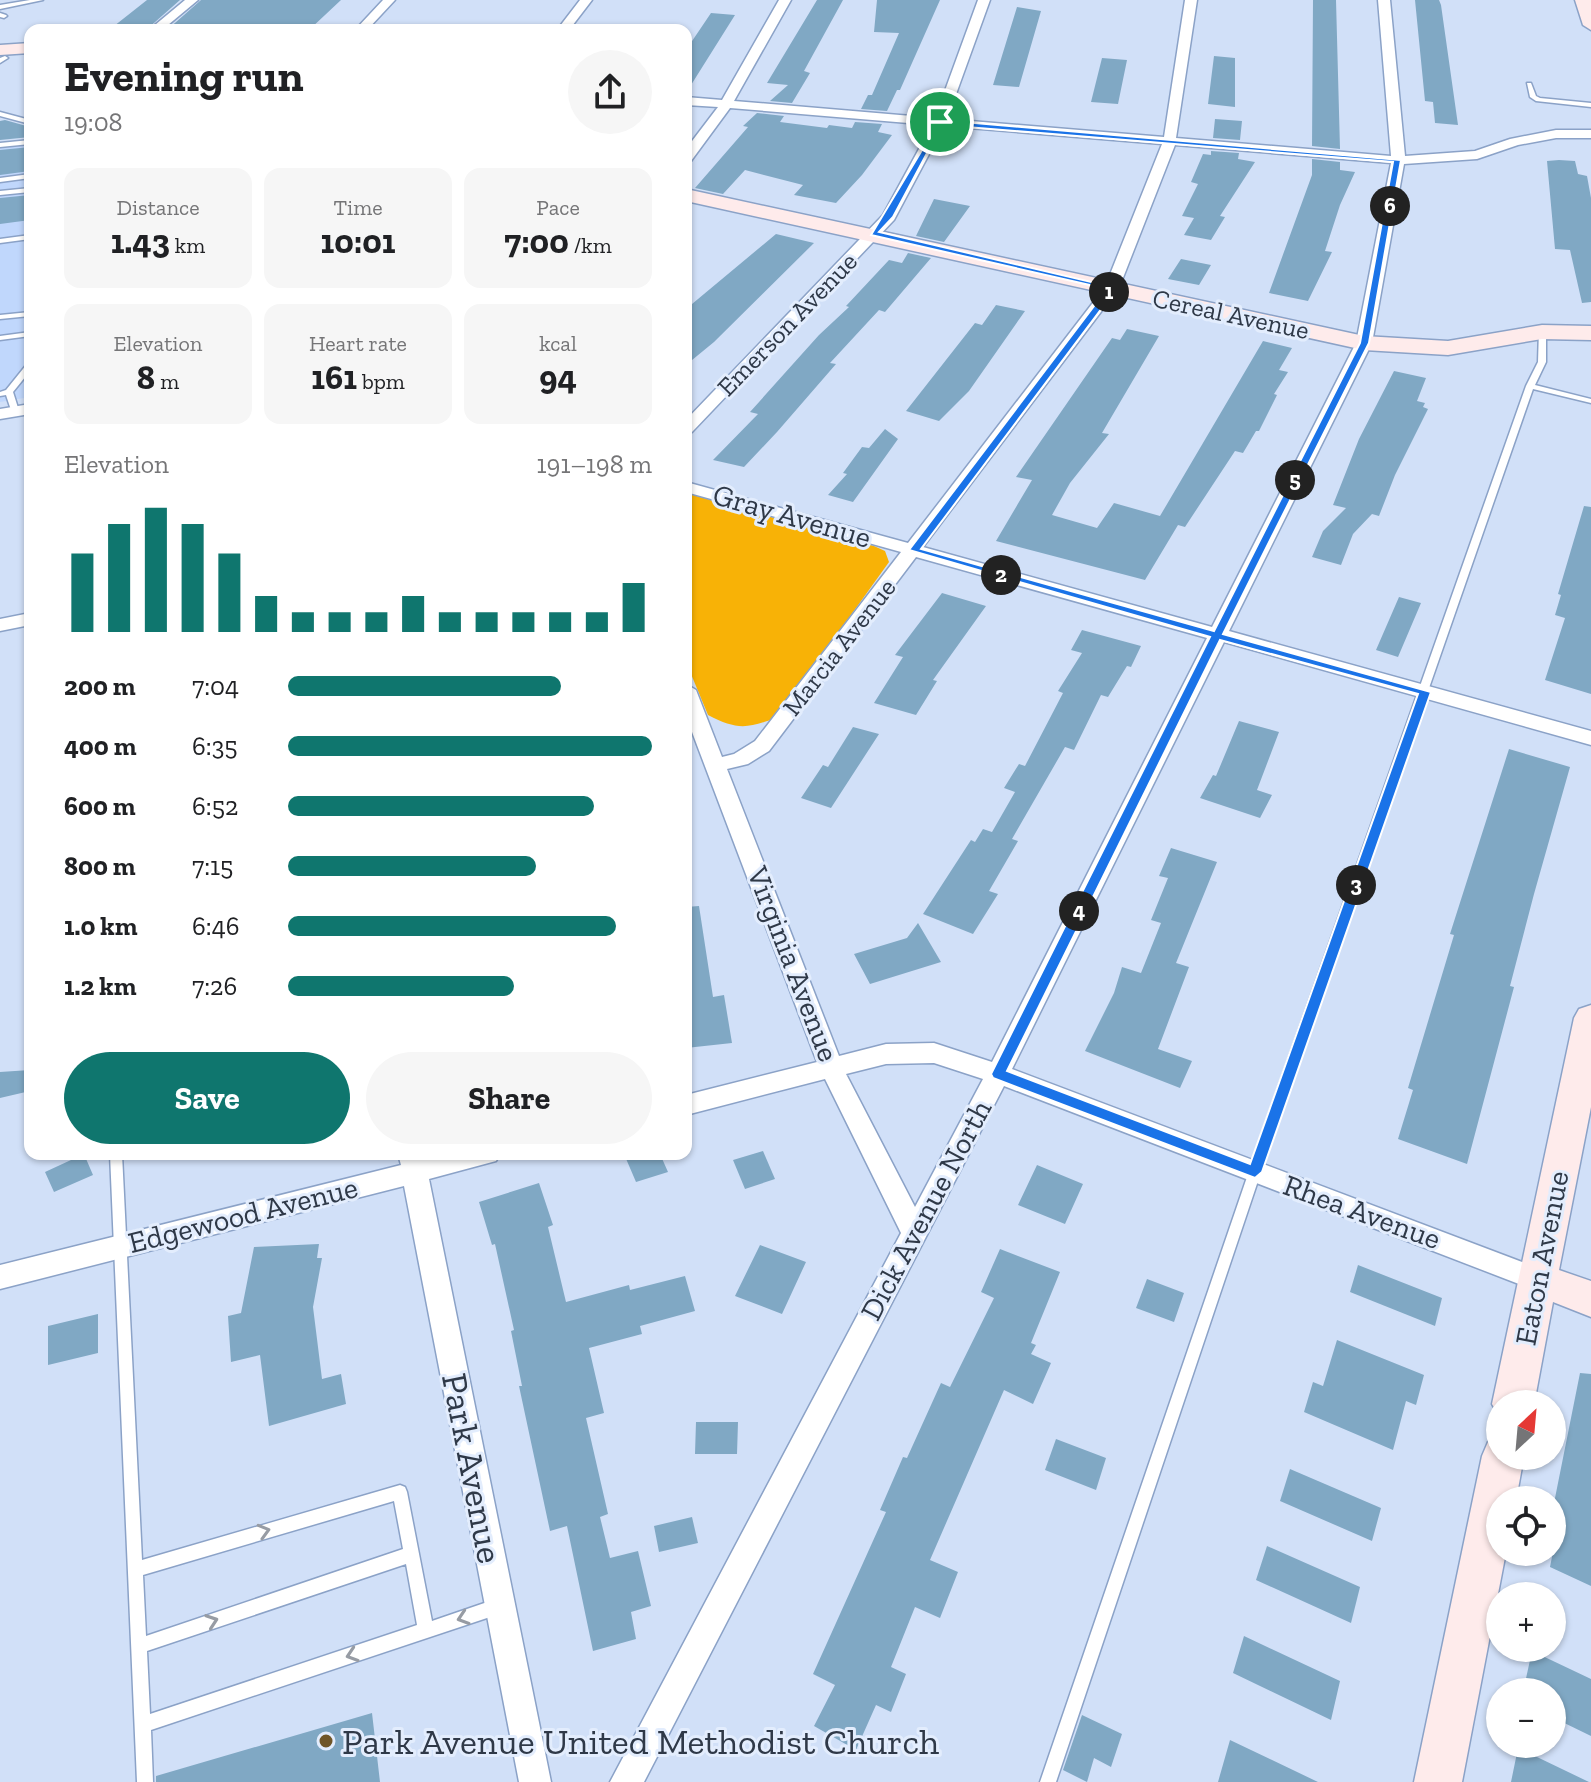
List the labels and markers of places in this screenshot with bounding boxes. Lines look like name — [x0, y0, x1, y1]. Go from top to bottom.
pin — [906, 88, 974, 156]
pin: 6 — [1370, 186, 1410, 226]
pin: 1 — [1089, 272, 1129, 312]
pin: 5 — [1275, 460, 1315, 500]
pin: 2 — [981, 555, 1021, 595]
pin: 3 — [1336, 865, 1376, 905]
pin: 4 — [1059, 891, 1099, 931]
place label: Park Avenue United Methodist Church — [342, 1720, 939, 1763]
marker: Park Avenue United Methodist Church — [317, 1732, 335, 1750]

